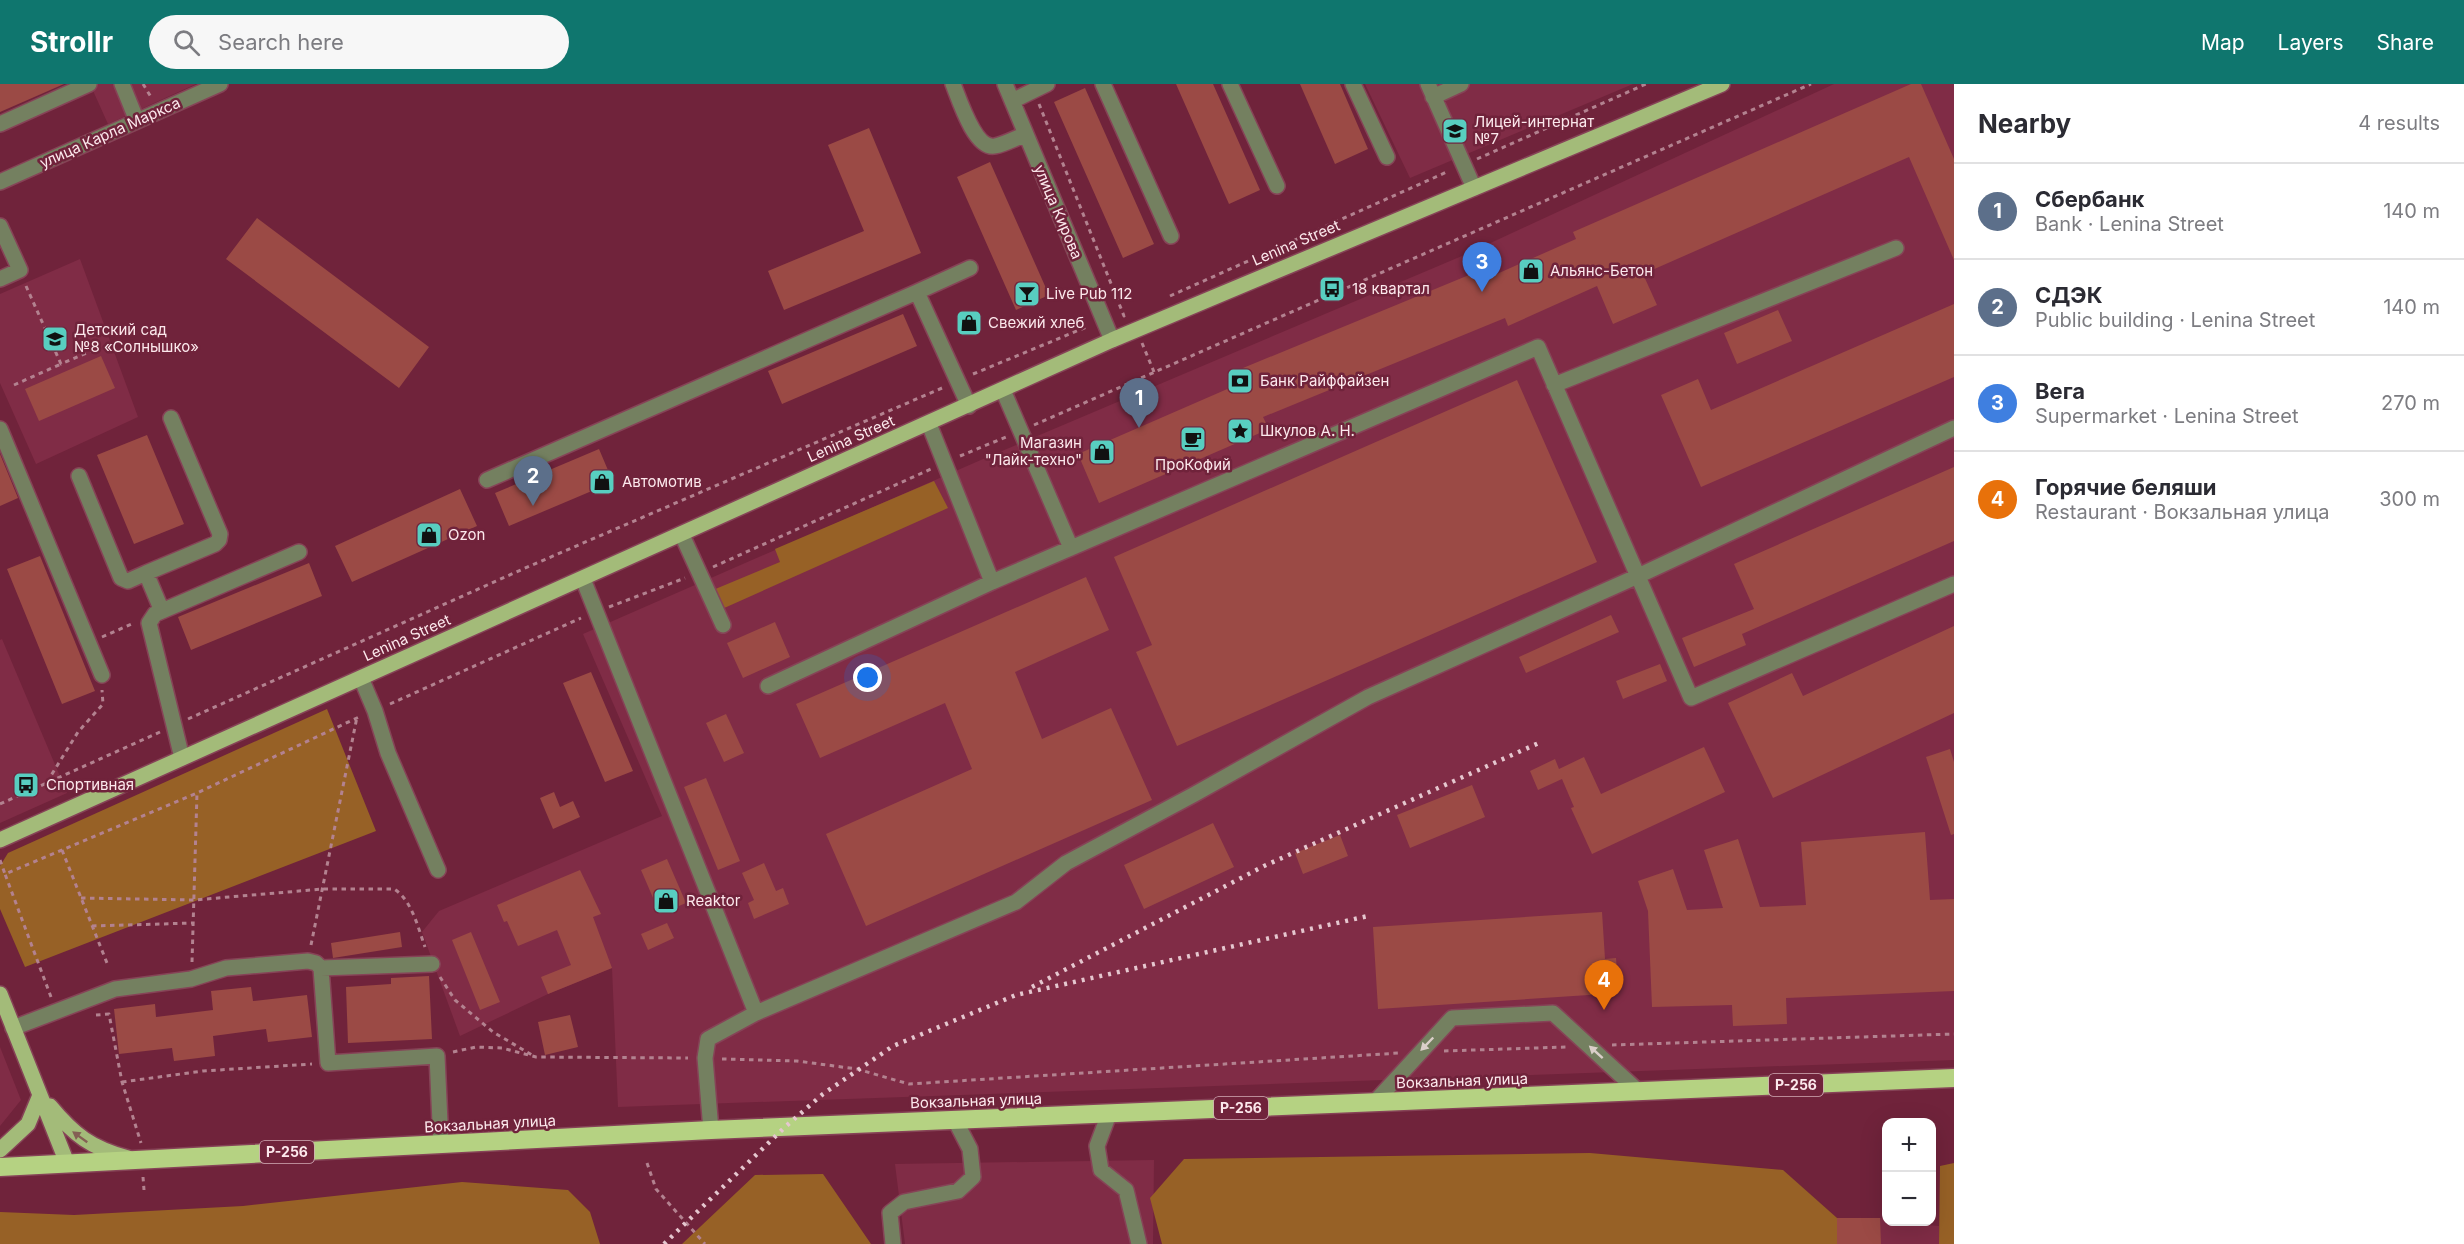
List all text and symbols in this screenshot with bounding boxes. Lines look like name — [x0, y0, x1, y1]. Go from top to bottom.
search box — [149, 15, 569, 69]
text: Strollr — [30, 25, 113, 59]
icon: search — [170, 26, 203, 59]
text: Search here — [218, 29, 344, 55]
text: Map — [2201, 30, 2245, 55]
text: Layers — [2278, 30, 2344, 55]
text: Share — [2377, 30, 2434, 55]
street label: улица Карла Маркса — [37, 93, 183, 172]
text: Nearby — [1978, 108, 2071, 139]
text: 4 results — [2358, 111, 2440, 135]
place label: Лицей-интернат №7 — [1474, 112, 1594, 148]
school or university icon: Лицей-интернат №7 — [1440, 116, 1470, 146]
street label: улица Кирова — [1030, 162, 1087, 262]
text: Сбербанк — [2035, 186, 2144, 212]
text: 1 — [1993, 199, 2002, 223]
text: 140 m — [2383, 199, 2440, 223]
text: Bank · Lenina Street — [2035, 212, 2224, 236]
street label: Lenina Street — [1249, 215, 1343, 270]
pin: 3 — [1462, 242, 1502, 292]
shop icon: Альянс-Бетон — [1516, 256, 1546, 286]
place label: Альянс-Бетон — [1550, 261, 1653, 280]
bus stop icon: 18 квартал — [1317, 274, 1347, 304]
bar icon: Live Pub 112 — [1012, 279, 1042, 309]
place label: 18 квартал — [1352, 279, 1430, 298]
text: СДЭК — [2035, 282, 2102, 308]
place label: Live Pub 112 — [1046, 284, 1132, 303]
text: 2 — [1991, 295, 2004, 319]
text: 140 m — [2383, 295, 2440, 319]
shop icon: Свежий хлеб — [954, 308, 984, 338]
text: Public building · Lenina Street — [2035, 308, 2315, 332]
place label: Свежий хлеб — [988, 313, 1085, 332]
place label: Детский сад №8 «Солнышко» — [74, 320, 199, 356]
school or university icon: Детский сад №8 «Солнышко» — [40, 324, 70, 354]
bank icon: Банк Райффайзен — [1225, 366, 1255, 396]
place label: Банк Райффайзен — [1260, 371, 1389, 390]
pin: 1 — [1120, 378, 1158, 428]
text: Вега — [2035, 378, 2085, 404]
text: 3 — [1991, 391, 2004, 415]
text: 270 m — [2381, 391, 2440, 415]
text: Supermarket · Lenina Street — [2035, 404, 2298, 428]
street label: Lenina Street — [804, 411, 897, 466]
place icon: Шкулов А. Н. — [1225, 416, 1255, 446]
place label: Шкулов А. Н. — [1260, 421, 1355, 440]
cafe icon: ПроКофий — [1178, 424, 1208, 454]
place label: Магазин "Лайк-техно" — [985, 433, 1082, 469]
shop icon: Магазин "Лайк-техно" — [1087, 437, 1117, 467]
place label: ПроКофий — [1155, 455, 1231, 474]
pin: 2 — [514, 456, 552, 506]
shop icon: Автомотив — [587, 467, 617, 497]
place label: Автомотив — [622, 472, 702, 491]
text: Горячие беляши — [2035, 474, 2217, 500]
text: 4 — [1991, 487, 2004, 511]
text: 300 m — [2379, 487, 2440, 511]
text: Restaurant · Вокзальная улица — [2035, 500, 2329, 524]
shop icon: Ozon — [414, 520, 444, 550]
place label: Ozon — [448, 525, 485, 544]
street label: Lenina Street — [360, 610, 453, 665]
your location — [853, 663, 882, 692]
bus stop icon: Спортивная — [11, 770, 41, 800]
place label: Спортивная — [46, 775, 134, 794]
shop icon: Reaktor — [651, 886, 681, 916]
place label: Reaktor — [686, 891, 741, 910]
pin: 4 — [1584, 960, 1624, 1010]
one-way arrow — [1420, 1036, 1434, 1050]
one-way arrow — [1588, 1045, 1603, 1059]
street label: Вокзальная улица — [1396, 1069, 1528, 1092]
road number: Р-256 — [1769, 1074, 1823, 1096]
street label: Вокзальная улица — [910, 1089, 1042, 1112]
road number: Р-256 — [1214, 1097, 1268, 1119]
street label: Вокзальная улица — [424, 1111, 556, 1136]
map controls — [1882, 1118, 1936, 1226]
button: + — [1882, 1118, 1936, 1172]
one-way arrow — [73, 1131, 89, 1143]
road number: Р-256 — [260, 1141, 314, 1163]
button: − — [1882, 1172, 1936, 1226]

